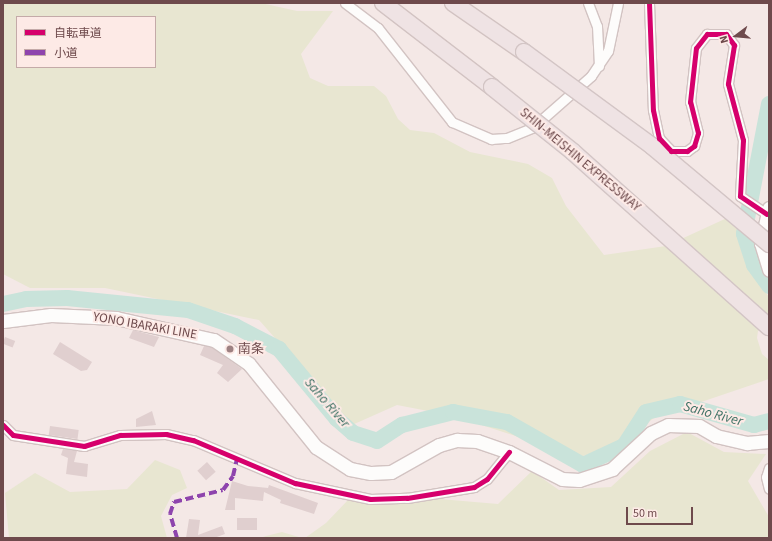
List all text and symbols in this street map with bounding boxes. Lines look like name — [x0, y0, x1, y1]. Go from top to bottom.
legend — [16, 16, 156, 68]
north arrow — [716, 16, 756, 56]
text: 自転車道 — [54, 25, 102, 42]
text: N — [716, 34, 732, 45]
text: 小道 — [54, 45, 78, 62]
street label: SHIN-MEISHIN EXPRESSWAY — [516, 105, 644, 215]
street label: YONO IBARAKI LINE — [92, 309, 198, 343]
place label: 南条 — [238, 341, 264, 357]
marker: 南条 — [225, 344, 235, 354]
water label: Saho River — [301, 375, 353, 431]
water label: Saho River — [681, 398, 745, 430]
scale bar — [628, 499, 695, 525]
text: 50 m — [633, 505, 657, 522]

